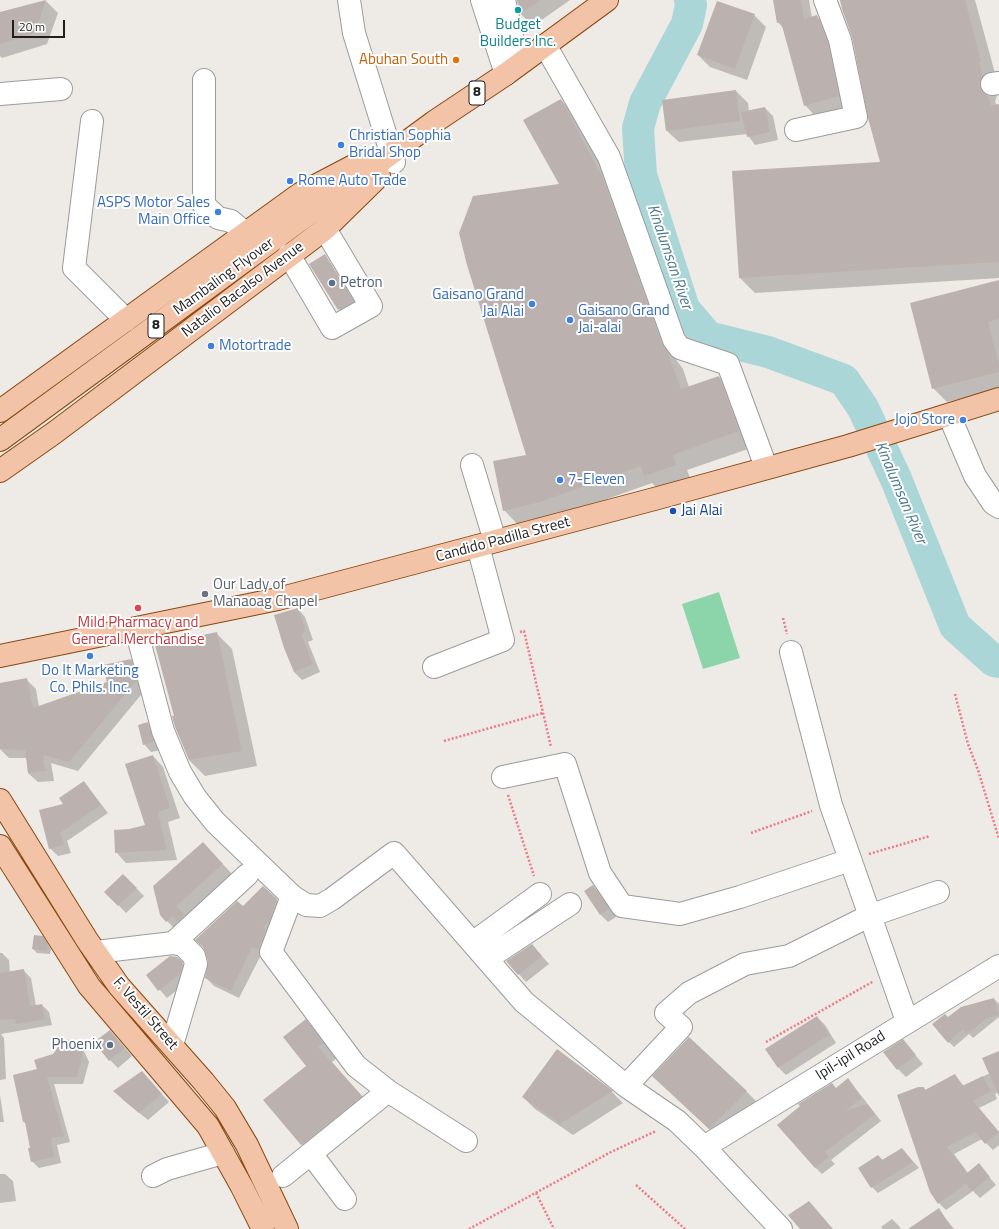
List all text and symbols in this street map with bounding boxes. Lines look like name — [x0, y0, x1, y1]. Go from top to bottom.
marker: Budget Builders Inc. — [513, 5, 523, 15]
scale bar — [14, 12, 67, 38]
place label: Budget Builders Inc. — [480, 16, 556, 51]
text: 20 m — [19, 17, 45, 36]
place label: Abuhan South — [359, 51, 448, 69]
marker: Abuhan South — [451, 55, 461, 65]
road number: 8 — [469, 81, 485, 105]
place label: Christian Sophia Bridal Shop — [349, 127, 451, 162]
marker: Christian Sophia Bridal Shop — [336, 140, 346, 150]
place label: Rome Auto Trade — [298, 172, 407, 190]
marker: Rome Auto Trade — [285, 176, 295, 186]
place label: ASPS Motor Sales Main Office — [97, 194, 210, 229]
water label: Kinalumsan River — [642, 202, 696, 312]
marker: ASPS Motor Sales Main Office — [213, 207, 223, 217]
street label: Mambaling Flyover — [170, 234, 278, 320]
street label: Natalio Bacalso Avenue — [179, 238, 307, 342]
place label: Petron — [340, 274, 383, 292]
marker: Petron — [327, 278, 337, 288]
place label: Gaisano Grand Jai Alai — [432, 286, 524, 321]
marker: Gaisano Grand Jai Alai — [527, 299, 537, 309]
place label: Gaisano Grand Jai-alai — [578, 302, 670, 337]
road number: 8 — [148, 314, 164, 338]
marker: Gaisano Grand Jai-alai — [565, 315, 575, 325]
place label: Motortrade — [219, 337, 291, 355]
marker: Motortrade — [206, 341, 216, 351]
place label: Jojo Store — [895, 411, 955, 429]
marker: Jojo Store — [958, 415, 968, 425]
water label: Kinalumsan River — [870, 439, 930, 547]
place label: 7-Eleven — [568, 471, 625, 489]
marker: 7-Eleven — [555, 475, 565, 485]
place label: Jai Alai — [681, 502, 723, 520]
marker: Jai Alai — [668, 506, 678, 516]
street label: Candido Padilla Street — [434, 513, 572, 567]
place label: Our Lady of Manaoag Chapel — [213, 576, 318, 611]
marker: Our Lady of Manaoag Chapel — [200, 589, 210, 599]
marker: Mild Pharmacy and General Merchandise — [133, 603, 143, 613]
place label: Mild Pharmacy and General Merchandise — [72, 614, 204, 649]
marker: Do It Marketing Co. Phils. Inc. — [85, 651, 95, 661]
place label: Do It Marketing Co. Phils. Inc. — [41, 662, 139, 697]
street label: F. Vestil Street — [109, 974, 181, 1054]
street label: Ipil-ipil Road — [813, 1028, 889, 1084]
place label: Phoenix — [51, 1036, 102, 1054]
marker: Phoenix — [105, 1040, 115, 1050]

